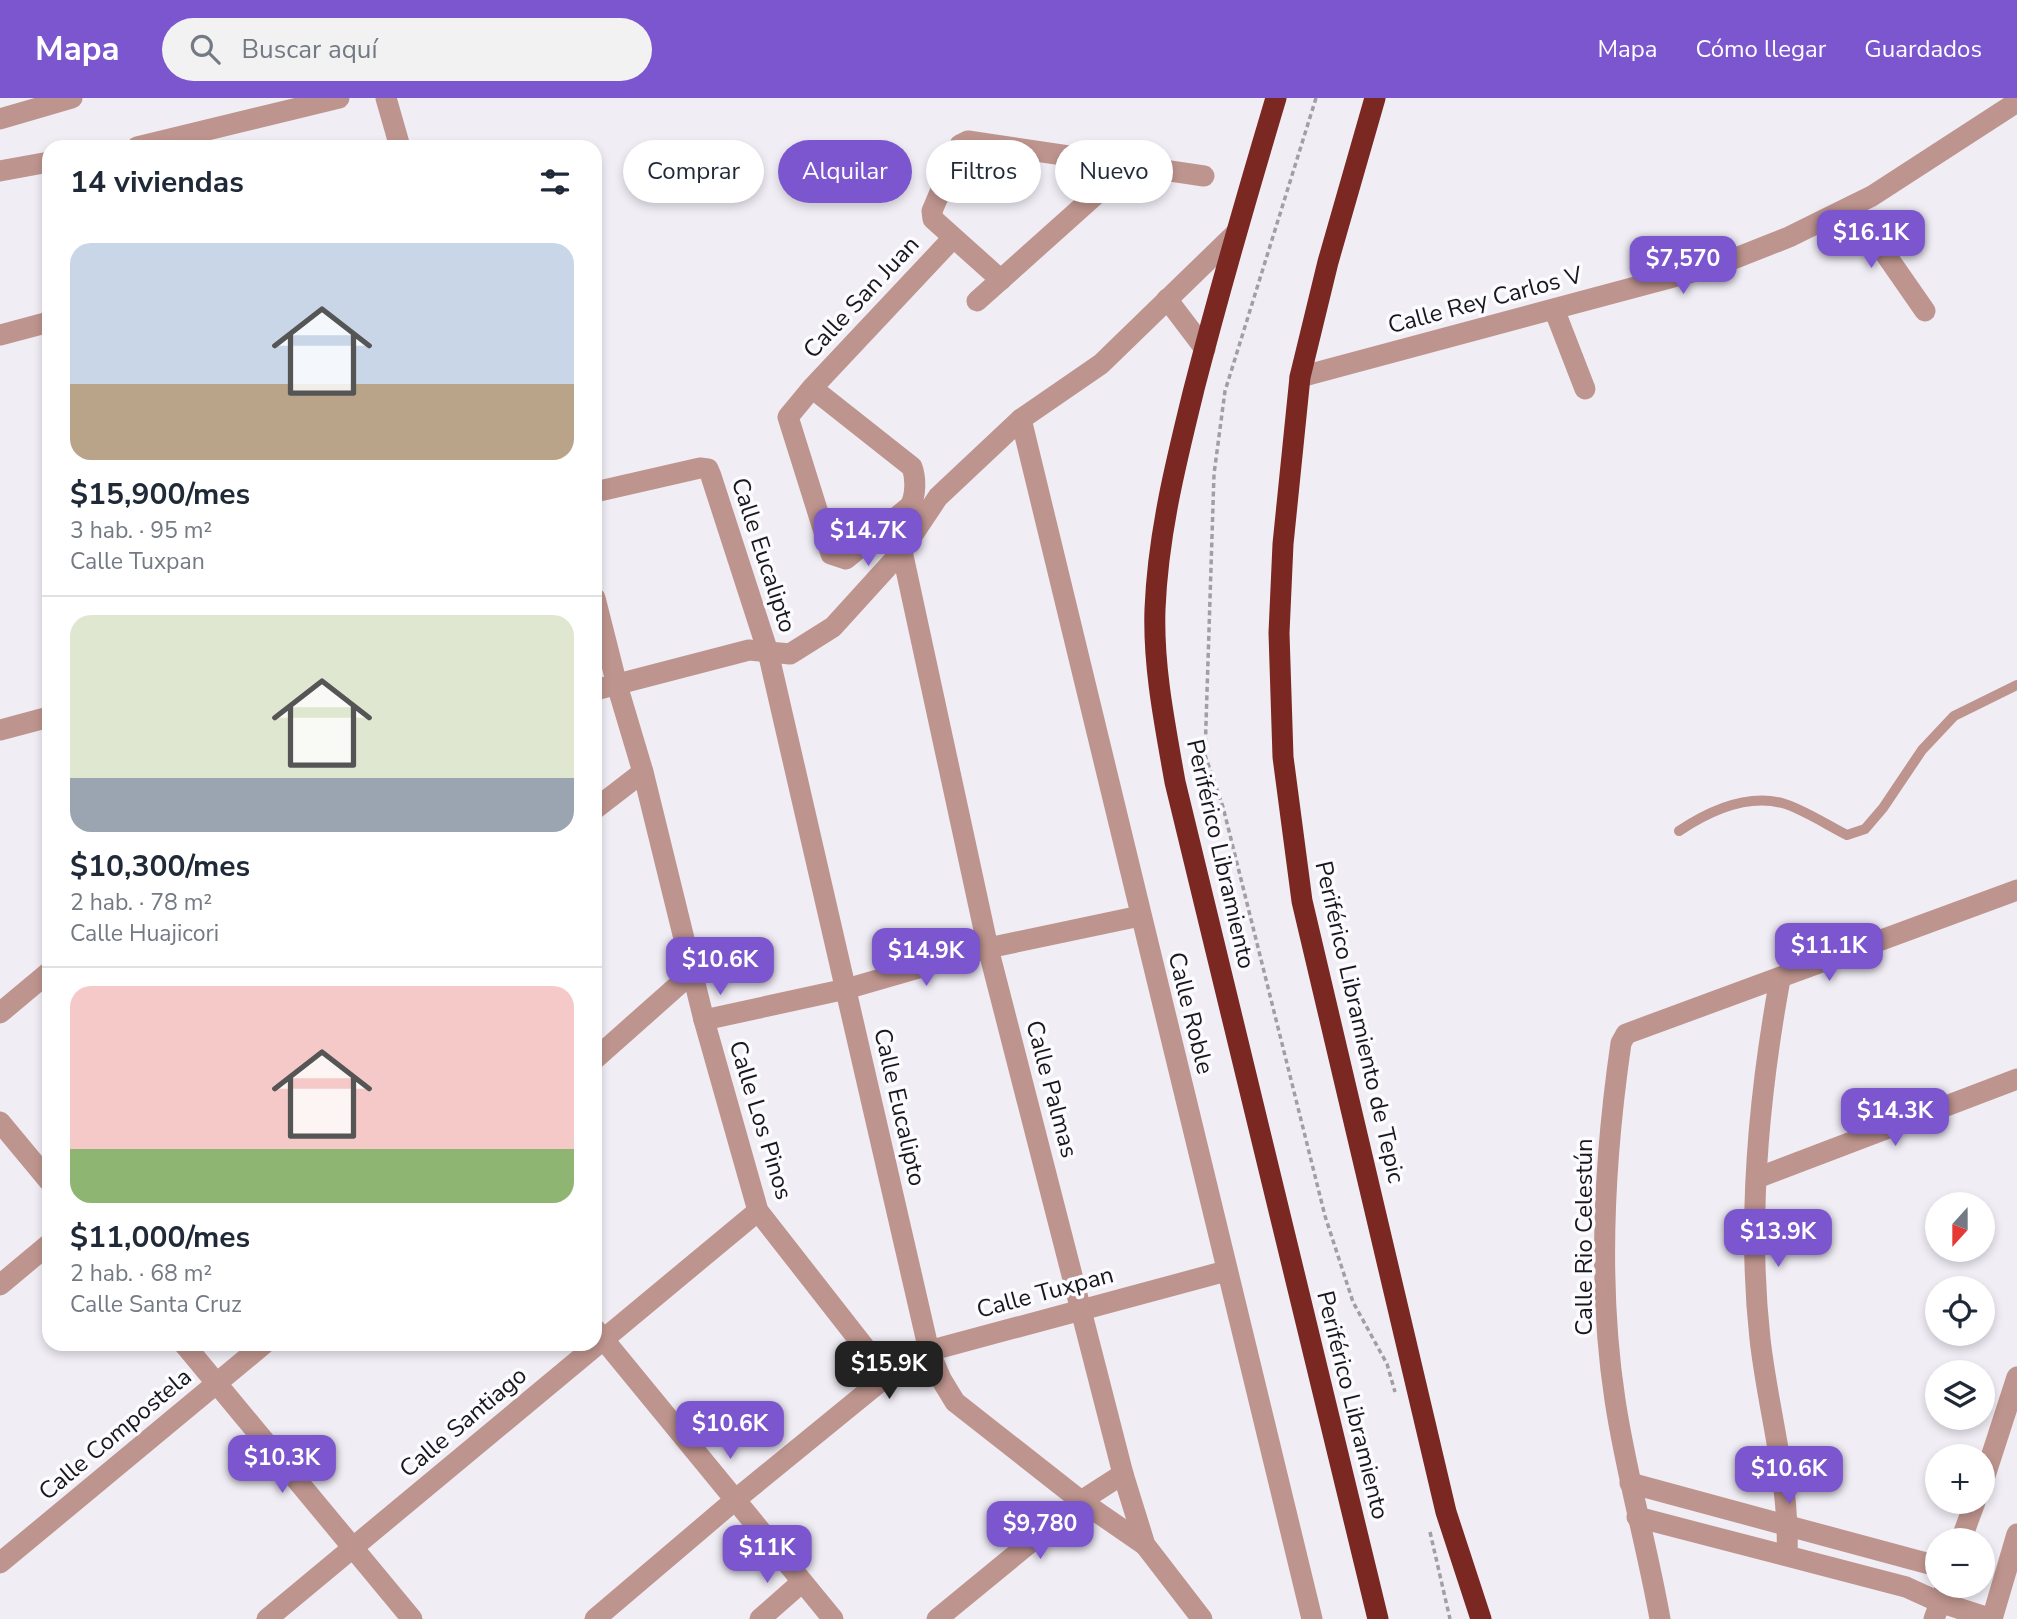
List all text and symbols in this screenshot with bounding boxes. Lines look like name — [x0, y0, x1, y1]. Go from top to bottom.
search box — [162, 18, 652, 81]
text: Mapa — [35, 27, 120, 72]
icon: search — [186, 30, 224, 68]
text: Buscar aquí — [242, 32, 377, 67]
text: Mapa — [1597, 33, 1657, 65]
text: Cómo llegar — [1695, 33, 1826, 65]
text: Guardados — [1864, 33, 1982, 65]
chip: Comprar — [623, 140, 764, 203]
chip: Alquilar — [778, 140, 912, 203]
chip: Filtros — [926, 140, 1041, 203]
chip: Nuevo — [1055, 140, 1173, 203]
text: 14 viviendas — [70, 162, 244, 203]
icon: filters — [536, 163, 574, 201]
pin: $16.1K — [1814, 211, 1928, 270]
text: $16.1K — [1833, 217, 1909, 248]
street label: Calle San Juan — [796, 229, 926, 365]
pin: $7,570 — [1626, 236, 1740, 296]
text: $7,570 — [1646, 243, 1720, 274]
street label: Calle Rey Carlos V — [1384, 259, 1586, 341]
icon: home — [259, 288, 385, 414]
text: $15,900/mes — [70, 474, 250, 515]
street label: Calle Eucalipto — [724, 474, 804, 636]
pin: $14.7K — [811, 508, 925, 568]
text: 3 hab. · 95 m² — [70, 515, 212, 546]
text: $14.7K — [830, 515, 906, 546]
text: Calle Tuxpan — [70, 546, 205, 577]
icon: home — [259, 660, 385, 786]
street label: Periférico Libramiento — [1179, 736, 1263, 972]
text: $10,300/mes — [70, 846, 250, 887]
street label: Periférico Libramiento de Tepic — [1307, 858, 1413, 1186]
text: 2 hab. · 78 m² — [70, 887, 212, 918]
text: Calle Huajicori — [70, 918, 219, 949]
pin: $11.1K — [1772, 924, 1886, 983]
pin: $14.9K — [869, 928, 983, 988]
text: $11.1K — [1791, 930, 1867, 961]
text: $14.9K — [888, 935, 964, 966]
pin: $10.6K — [663, 937, 777, 997]
text: $10.6K — [682, 944, 758, 975]
street label: Calle Roble — [1160, 949, 1222, 1077]
street label: Calle Palmas — [1018, 1017, 1086, 1161]
street label: Calle Eucalipto — [866, 1025, 934, 1189]
icon: home — [259, 1031, 385, 1157]
street label: Calle Los Pinos — [722, 1037, 800, 1203]
pin: $14.3K — [1838, 1088, 1952, 1148]
text: $14.3K — [1857, 1095, 1933, 1126]
street label: Calle Rio Celestún — [1568, 1138, 1600, 1336]
north arrow — [1925, 1192, 1995, 1262]
map controls — [1925, 1192, 1995, 1598]
pin: $13.9K — [1721, 1210, 1835, 1269]
text: $13.9K — [1740, 1216, 1816, 1247]
text: $11,000/mes — [70, 1217, 250, 1258]
text: 2 hab. · 68 m² — [70, 1258, 212, 1289]
street label: Calle Tuxpan — [973, 1258, 1117, 1326]
button: locate — [1925, 1276, 1995, 1346]
street label: Periférico Libramiento — [1309, 1287, 1397, 1523]
text: Calle Santa Cruz — [70, 1289, 242, 1320]
pin: $15.9K — [832, 1342, 946, 1401]
text: $15.9K — [851, 1348, 927, 1379]
street label: Calle Santiago — [393, 1359, 533, 1485]
button: layers — [1925, 1360, 1995, 1430]
street label: Calle Compostela — [32, 1361, 198, 1507]
pin: $10.6K — [673, 1402, 787, 1461]
text: $10.6K — [692, 1408, 768, 1439]
pin: $10.3K — [225, 1436, 339, 1495]
text: $10.3K — [244, 1442, 320, 1473]
button: + — [1925, 1444, 1995, 1514]
pin: $10.6K — [1732, 1446, 1846, 1506]
text: $10.6K — [1751, 1453, 1827, 1484]
pin: $9,780 — [983, 1502, 1097, 1561]
text: $9,780 — [1003, 1508, 1077, 1539]
pin: $11K — [726, 1526, 808, 1585]
button: − — [1925, 1528, 1995, 1598]
text: $11K — [739, 1532, 795, 1563]

